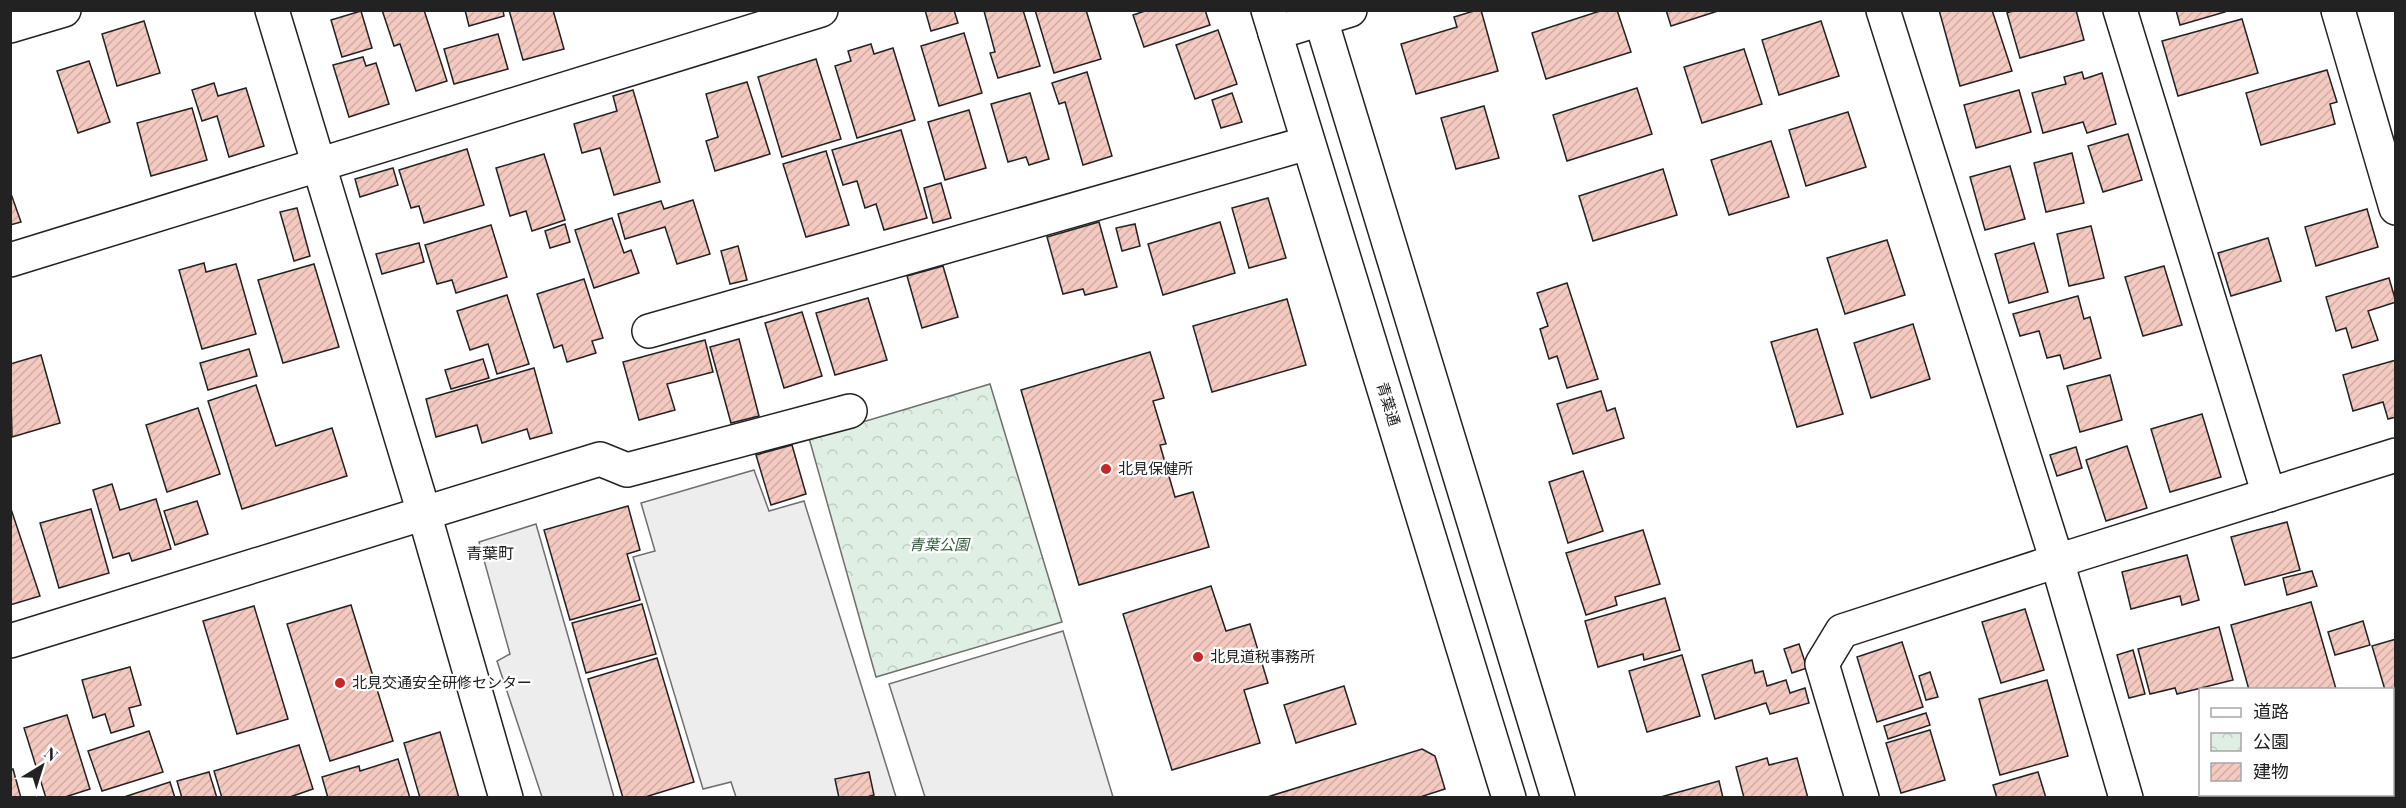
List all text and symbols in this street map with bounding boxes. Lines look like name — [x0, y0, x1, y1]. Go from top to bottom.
street label: 青葉通 — [1373, 379, 1405, 428]
place label: 北見保健所 — [1118, 458, 1193, 478]
marker: 北見保健所 — [1099, 462, 1113, 476]
park label: 青葉公園 — [909, 534, 971, 554]
district label: 青葉町 — [466, 542, 514, 563]
place label: 北見道税事務所 — [1210, 646, 1315, 666]
marker: 北見道税事務所 — [1191, 650, 1205, 664]
place label: 北見交通安全研修センター — [352, 672, 532, 692]
marker: 北見交通安全研修センター — [333, 676, 347, 690]
legend — [2199, 688, 2394, 796]
text: 道路 — [2253, 699, 2289, 723]
text: 公園 — [2253, 729, 2289, 753]
north arrow — [12, 736, 72, 796]
text: N — [41, 742, 63, 766]
text: 建物 — [2253, 759, 2289, 783]

